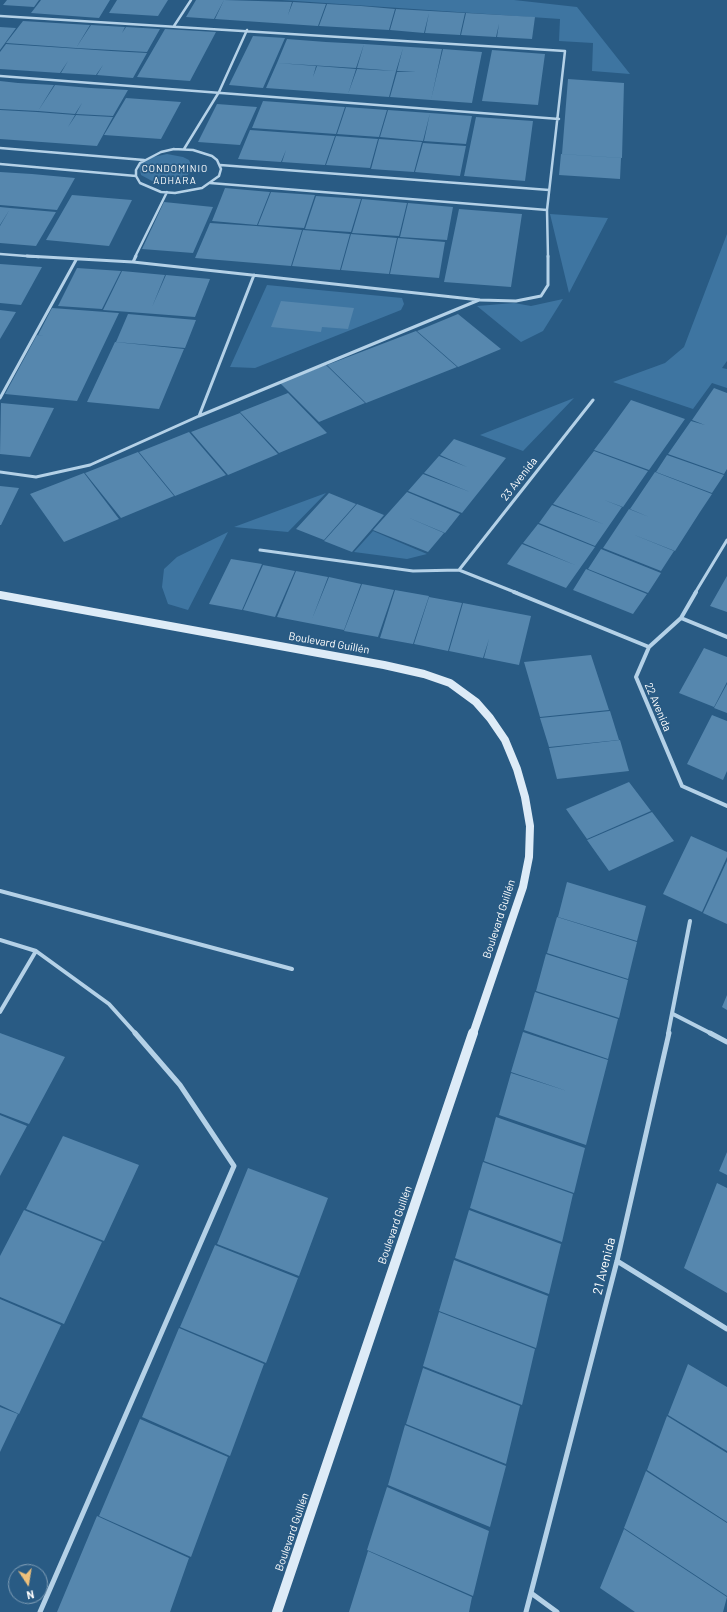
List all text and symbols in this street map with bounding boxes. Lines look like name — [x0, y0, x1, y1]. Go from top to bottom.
district label: CONDOMINIO ADHARA — [142, 163, 208, 186]
street label: 23 Avenida — [498, 455, 540, 503]
street label: Boulevard Guillén — [287, 629, 371, 657]
street label: 22 Avenida — [642, 681, 674, 733]
street label: Boulevard Guillén — [480, 878, 518, 960]
street label: Boulevard Guillén — [375, 1184, 415, 1266]
street label: 21 Avenida — [589, 1236, 619, 1296]
street label: Boulevard Guillén — [272, 1491, 312, 1573]
north arrow — [8, 1564, 48, 1604]
text: N — [25, 1588, 35, 1602]

